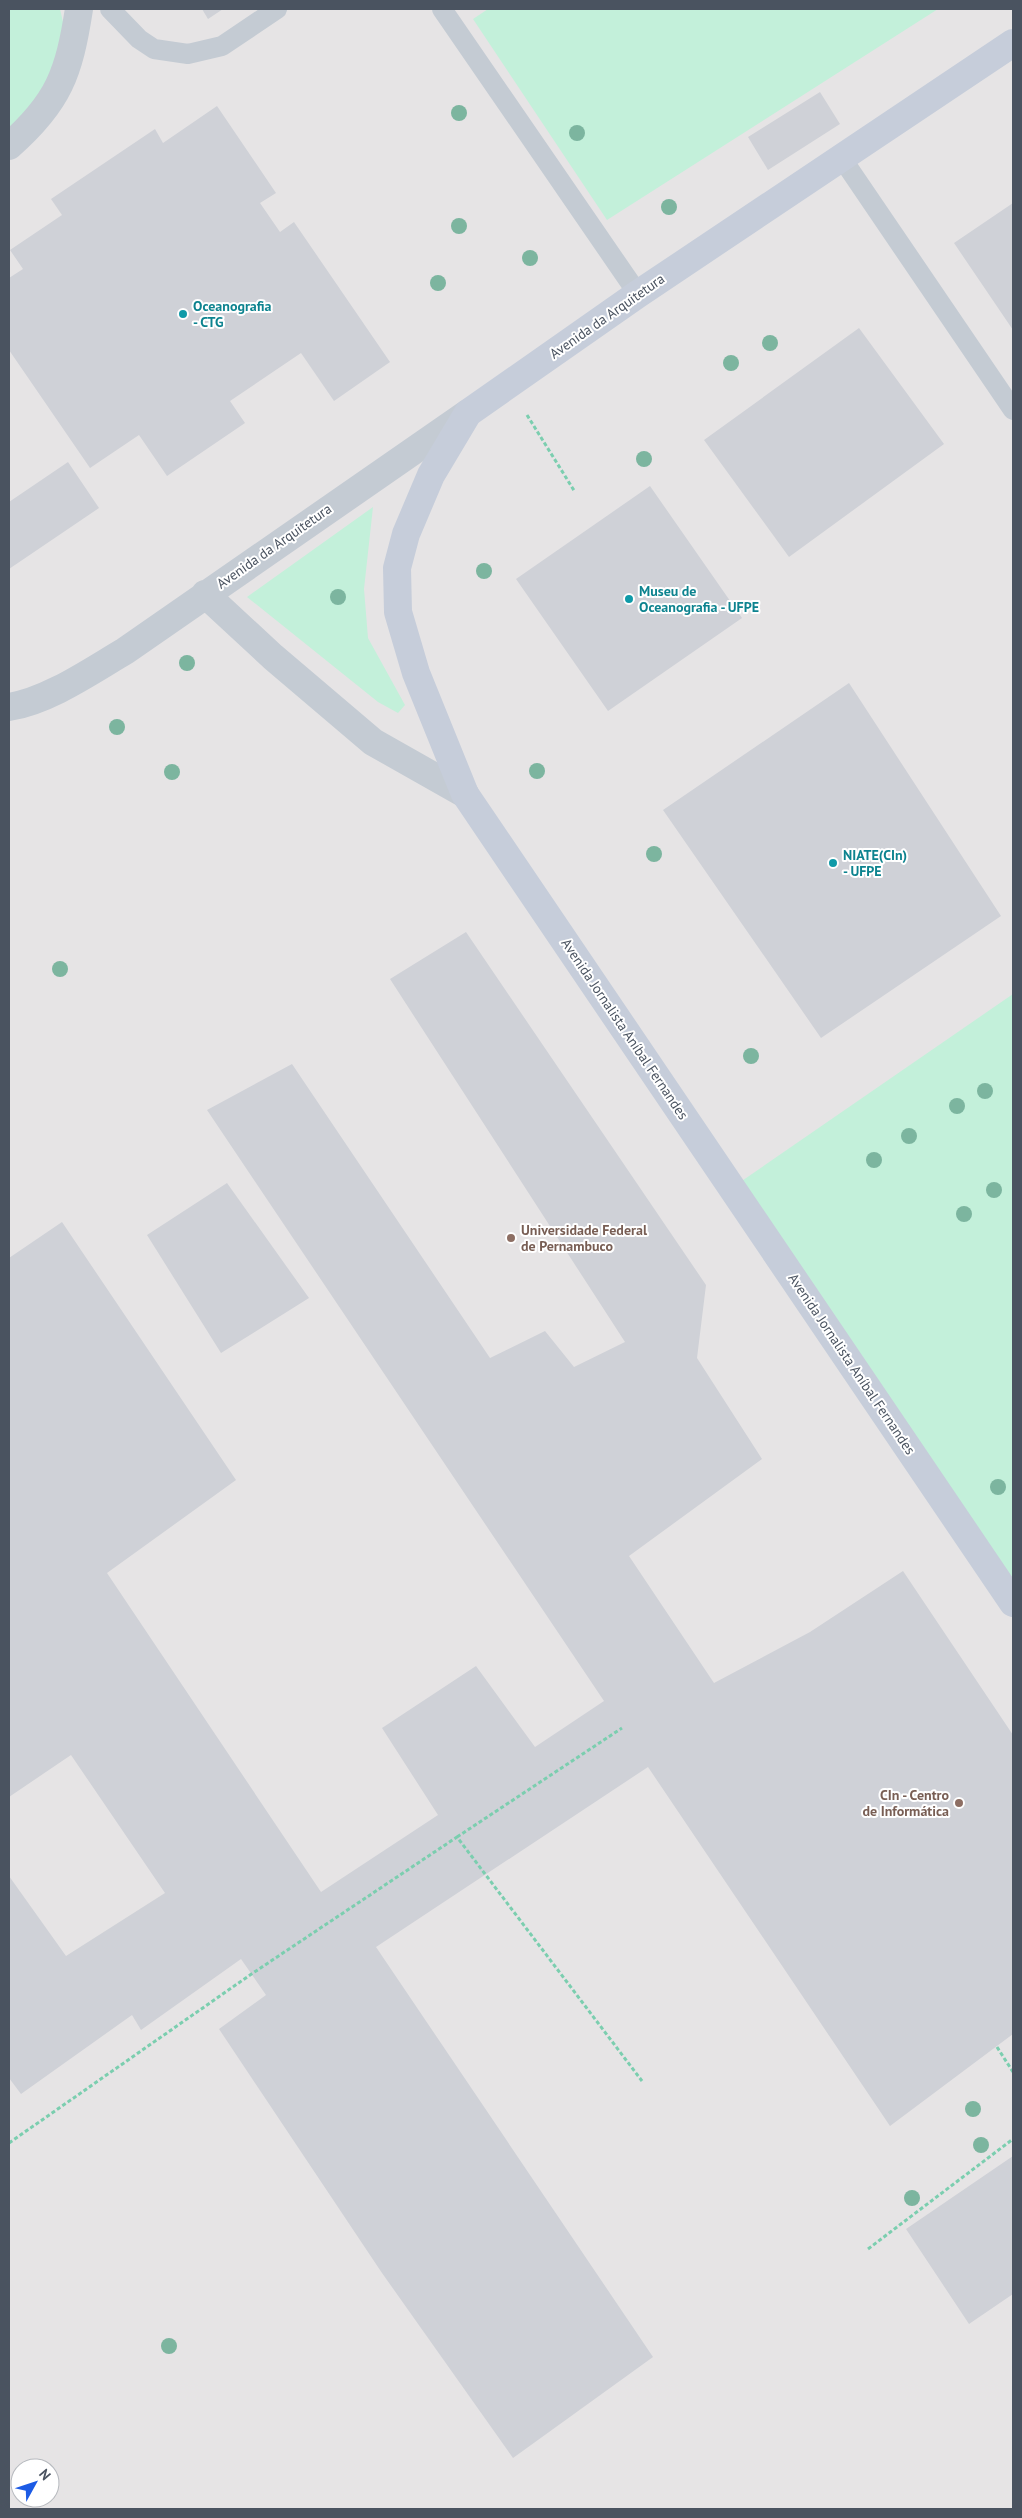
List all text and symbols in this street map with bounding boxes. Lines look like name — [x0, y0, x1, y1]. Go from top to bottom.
street label: Avenida da Arquitetura — [546, 270, 668, 362]
place label: Oceanografia - CTG — [193, 297, 272, 331]
marker: Oceanografia - CTG — [177, 308, 189, 320]
street label: Avenida da Arquitetura — [213, 500, 335, 592]
place label: Museu de Oceanografia - UFPE — [639, 582, 759, 616]
marker: Museu de Oceanografia - UFPE — [623, 593, 635, 605]
place label: NIATE(CIn) - UFPE — [843, 846, 907, 880]
marker: NIATE(CIn) - UFPE — [827, 857, 839, 869]
street label: Avenida Jornalista Aníbal Fernandes — [558, 935, 692, 1123]
place label: Universidade Federal de Pernambuco — [521, 1221, 648, 1255]
marker: Universidade Federal de Pernambuco — [505, 1232, 517, 1244]
street label: Avenida Jornalista Aníbal Fernandes — [785, 1270, 919, 1458]
place label: CIn - Centro de Informática — [862, 1786, 949, 1820]
marker: CIn - Centro de Informática — [953, 1797, 965, 1809]
north arrow — [10, 2458, 60, 2508]
text: N — [35, 2465, 55, 2484]

